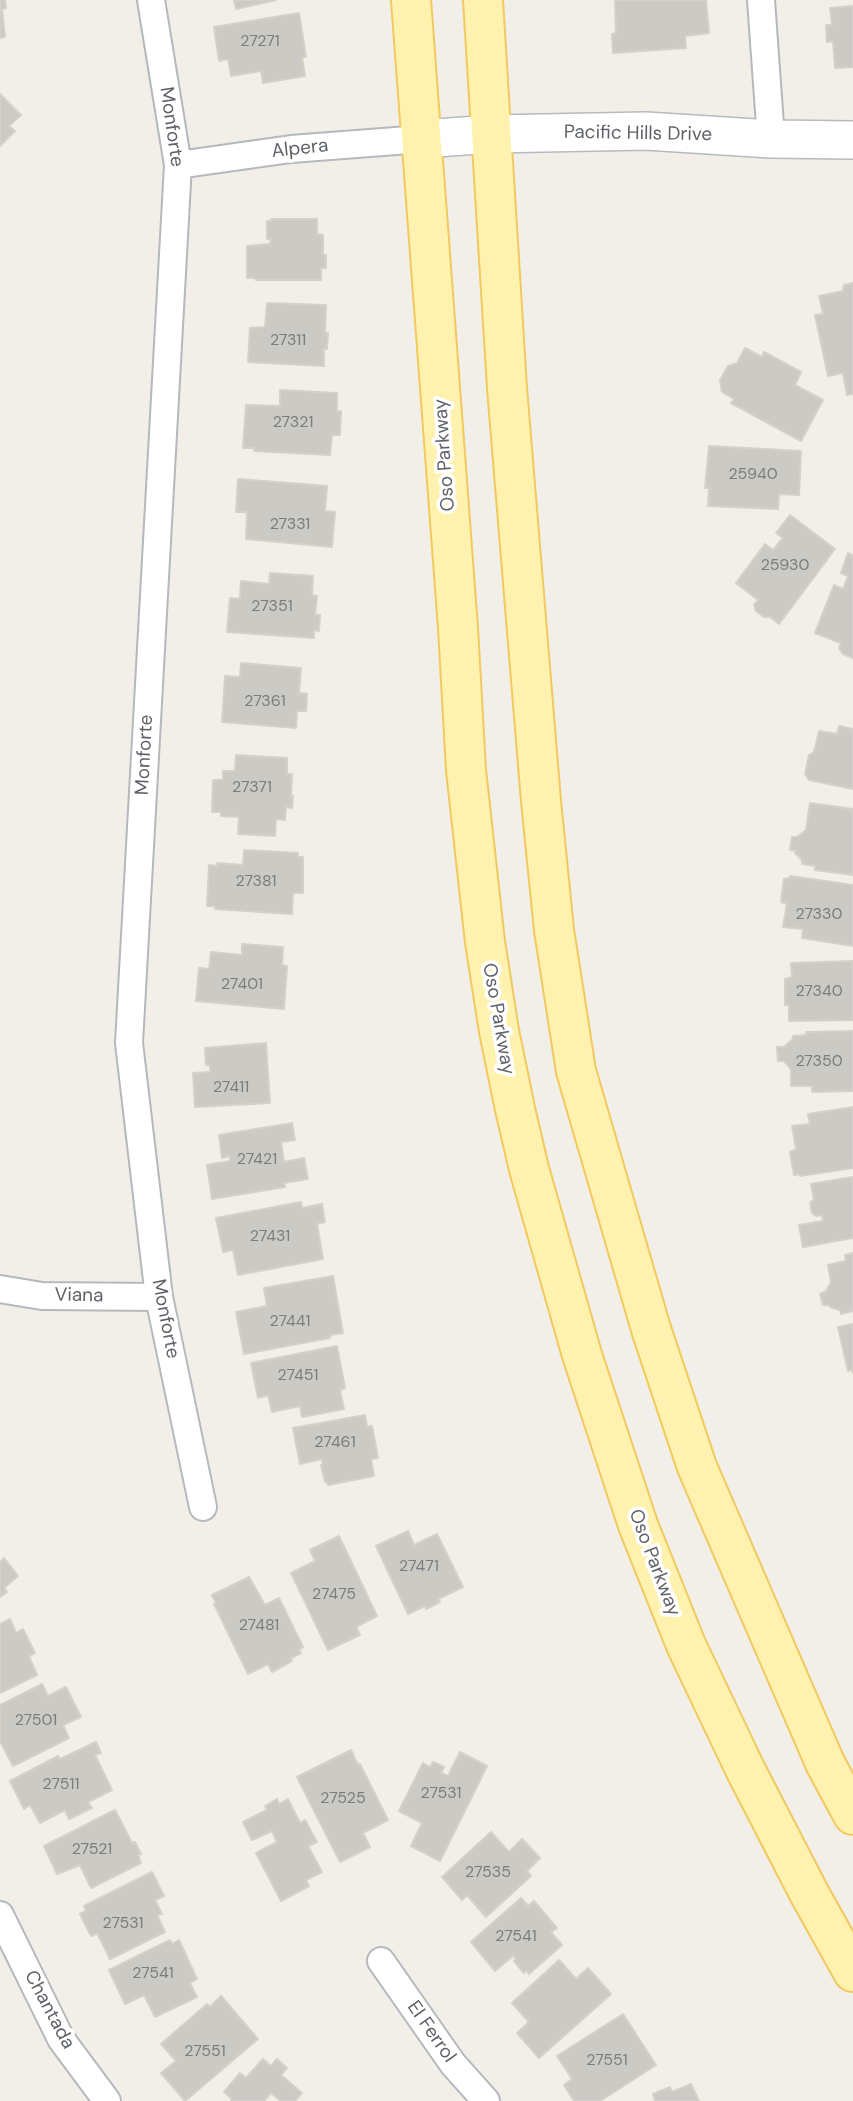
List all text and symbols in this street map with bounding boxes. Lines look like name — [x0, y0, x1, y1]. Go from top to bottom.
house number: 27271 — [240, 32, 280, 52]
street label: Monforte — [154, 86, 188, 168]
street label: Pacific Hills Drive — [564, 121, 712, 147]
street label: Alpera — [271, 135, 329, 163]
house number: 27311 — [270, 331, 306, 351]
street label: Oso Parkway — [430, 398, 460, 512]
house number: 27321 — [273, 413, 313, 433]
house number: 25940 — [728, 465, 778, 485]
house number: 27331 — [270, 515, 310, 535]
house number: 25930 — [761, 556, 809, 576]
house number: 27351 — [251, 597, 293, 617]
house number: 27361 — [244, 692, 286, 712]
street label: Monforte — [132, 714, 158, 796]
house number: 27371 — [232, 778, 272, 798]
house number: 27381 — [236, 872, 276, 892]
house number: 27330 — [796, 905, 842, 925]
street label: Oso Parkway — [477, 961, 519, 1077]
house number: 27401 — [221, 975, 263, 995]
house number: 27340 — [795, 982, 843, 1002]
house number: 27350 — [795, 1052, 843, 1072]
house number: 27411 — [213, 1078, 249, 1098]
house number: 27421 — [237, 1150, 277, 1170]
house number: 27431 — [250, 1227, 290, 1247]
street label: Monforte — [146, 1277, 184, 1361]
street label: Viana — [54, 1284, 104, 1308]
house number: 27441 — [270, 1312, 310, 1332]
house number: 27451 — [277, 1366, 319, 1386]
house number: 27461 — [314, 1433, 356, 1453]
street label: Oso Parkway — [623, 1506, 685, 1620]
house number: 27471 — [399, 1557, 439, 1577]
house number: 27475 — [312, 1585, 356, 1605]
house number: 27481 — [239, 1616, 279, 1636]
house number: 27501 — [15, 1711, 57, 1731]
house number: 27511 — [43, 1775, 79, 1795]
house number: 27531 — [421, 1784, 461, 1804]
house number: 27525 — [320, 1789, 366, 1809]
house number: 27521 — [72, 1840, 112, 1860]
house number: 27535 — [465, 1863, 511, 1883]
house number: 27531 — [103, 1914, 143, 1934]
house number: 27541 — [495, 1927, 537, 1947]
house number: 27541 — [132, 1964, 174, 1984]
street label: Chantada — [19, 1967, 79, 2053]
street label: El Ferrol — [402, 1997, 460, 2067]
house number: 27551 — [184, 2042, 226, 2062]
house number: 27551 — [586, 2051, 628, 2071]

